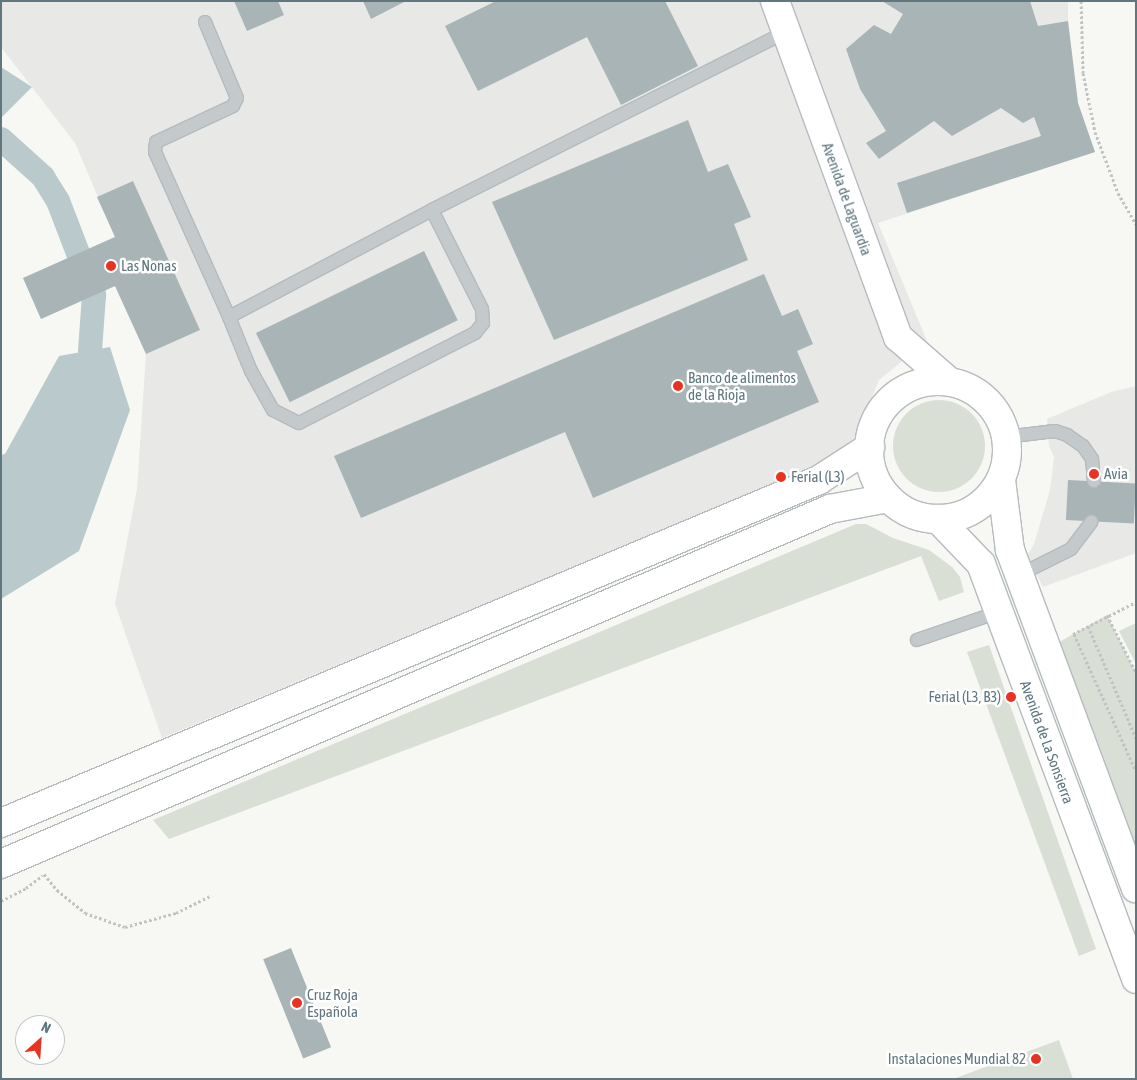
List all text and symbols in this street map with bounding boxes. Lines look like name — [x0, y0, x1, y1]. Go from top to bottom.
street label: Avenida de Laguardia — [818, 140, 876, 258]
place label: Las Nonas — [121, 257, 177, 275]
marker: Las Nonas — [105, 260, 117, 272]
place label: Banco de alimentos de la Rioja — [688, 368, 796, 403]
marker: Banco de alimentos de la Rioja — [672, 380, 684, 392]
place label: Avia — [1104, 465, 1128, 483]
place label: Ferial (L3) — [791, 468, 844, 486]
marker: Avia — [1088, 468, 1100, 480]
marker: Ferial (L3) — [775, 471, 787, 483]
street label: Avenida de La Sonsierra — [1016, 678, 1078, 806]
place label: Ferial (L3, B3) — [929, 688, 1001, 706]
marker: Ferial (L3, B3) — [1005, 691, 1017, 703]
place label: Cruz Roja Española — [307, 985, 358, 1020]
marker: Cruz Roja Española — [291, 997, 303, 1009]
north arrow — [15, 1015, 65, 1065]
text: N — [39, 1018, 53, 1036]
place label: Instalaciones Mundial 82 — [888, 1050, 1026, 1068]
marker: Instalaciones Mundial 82 — [1030, 1053, 1042, 1065]

